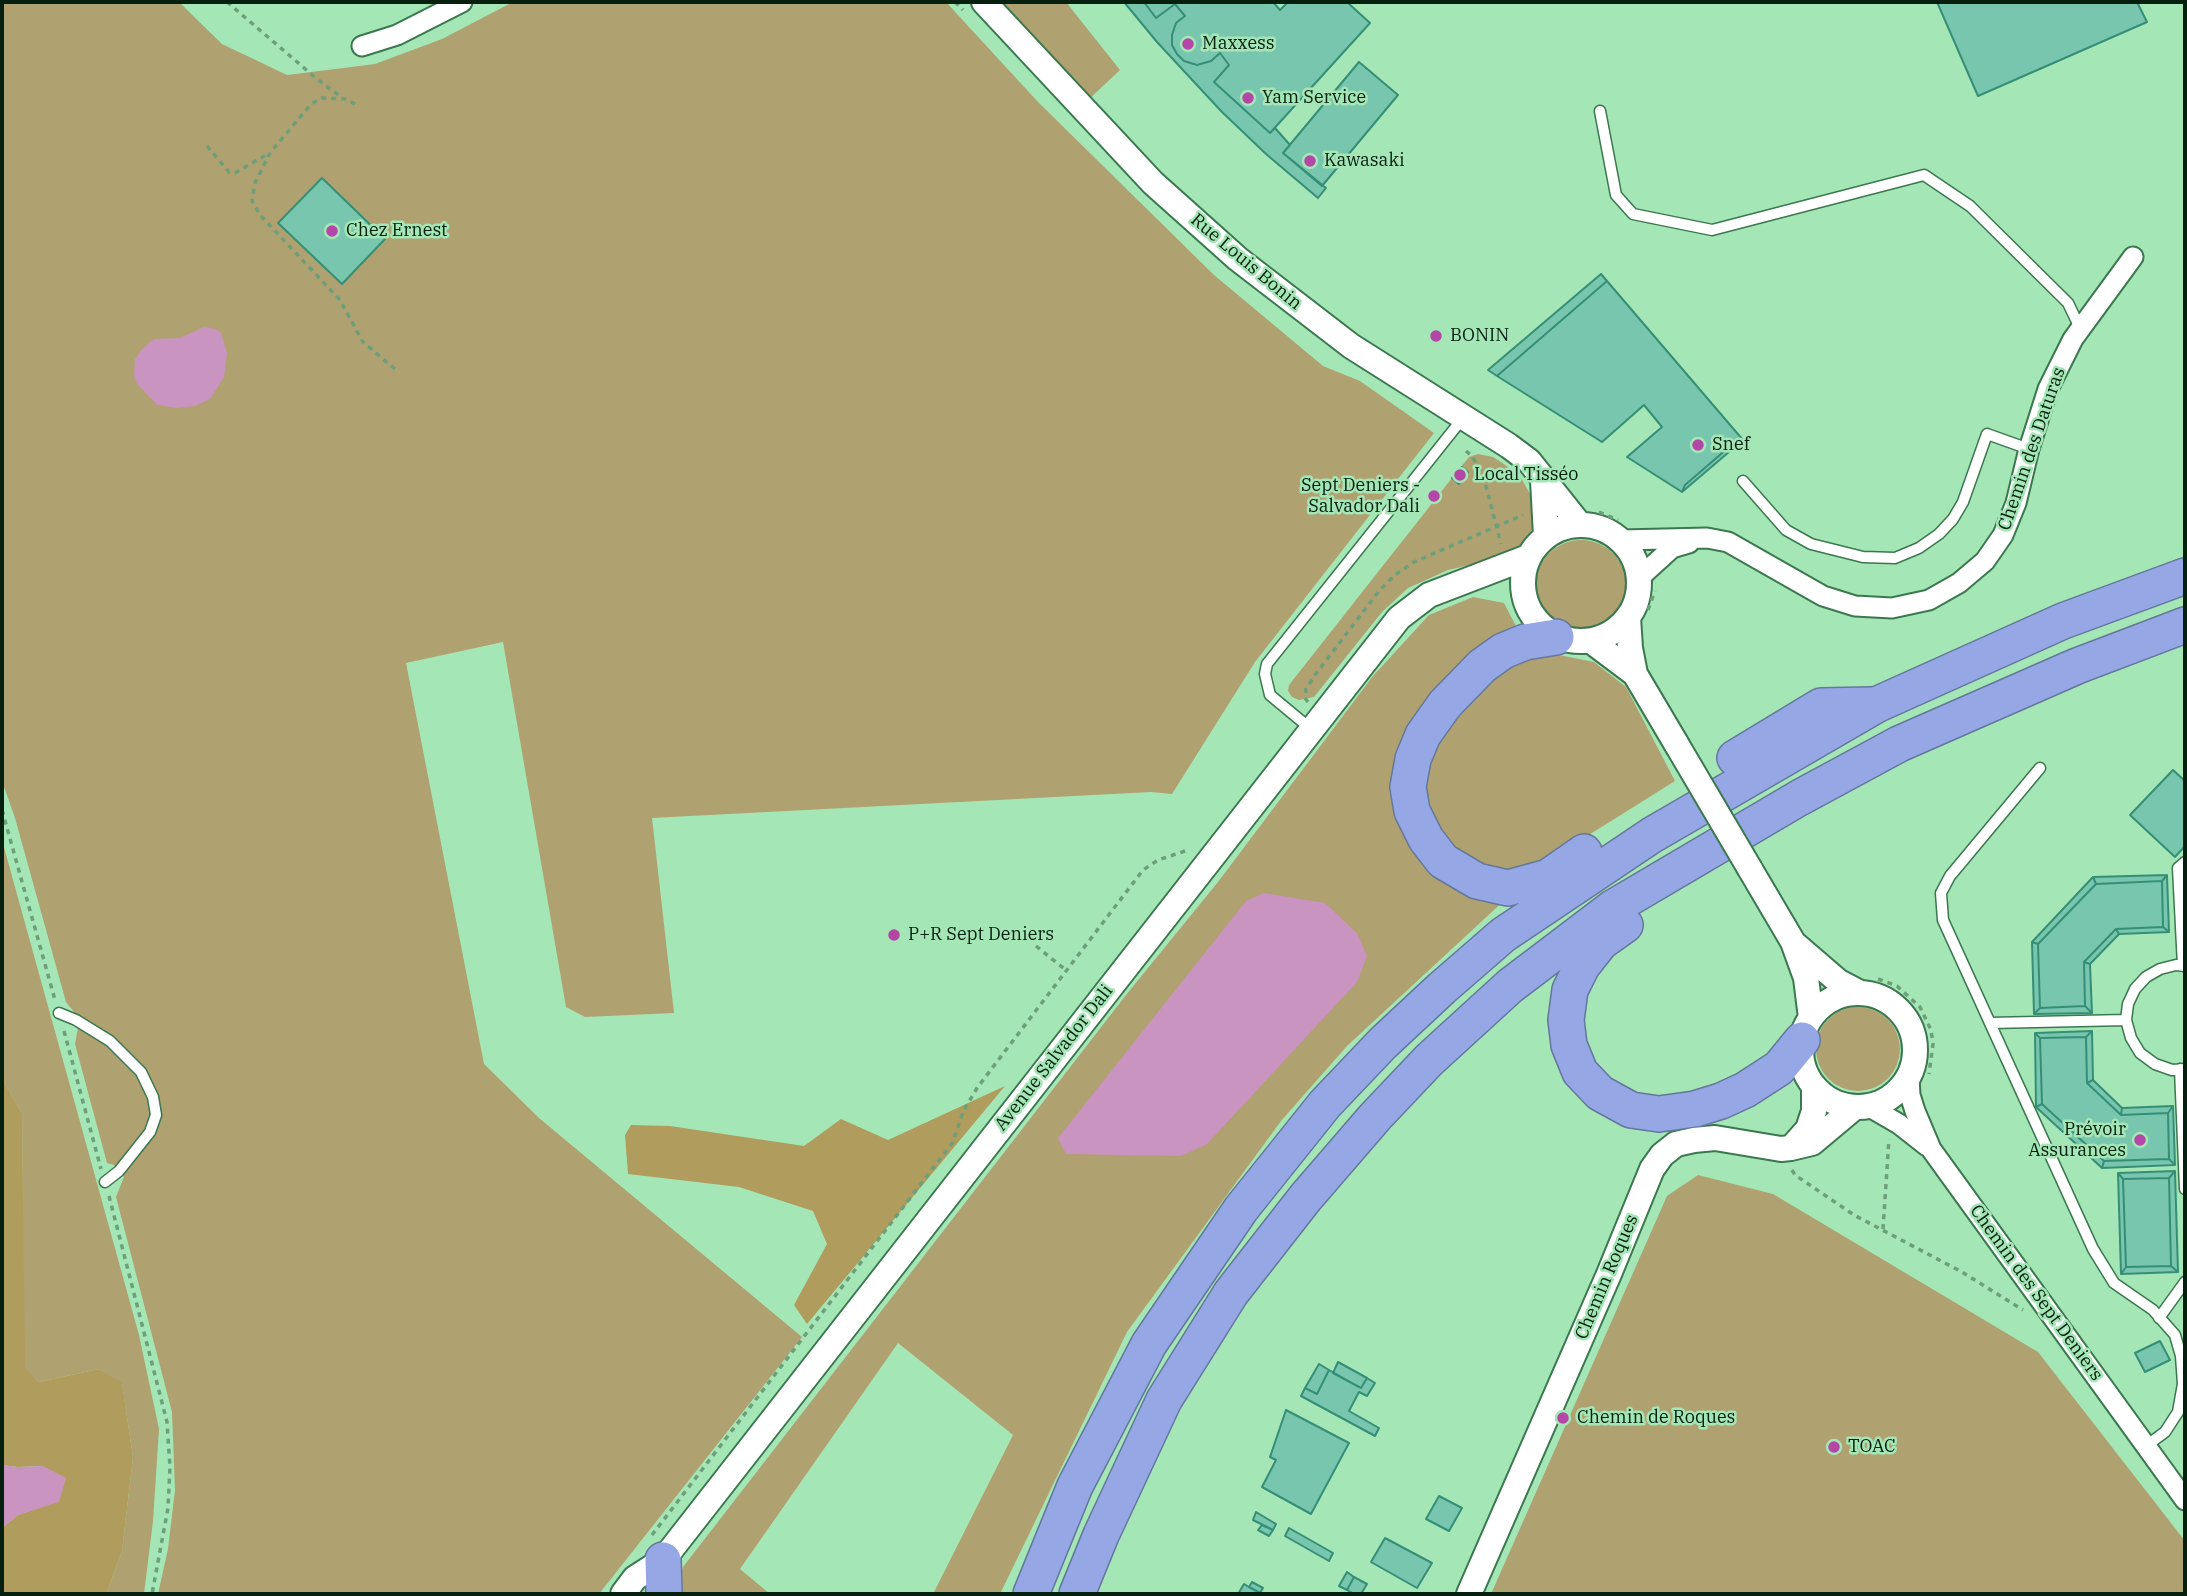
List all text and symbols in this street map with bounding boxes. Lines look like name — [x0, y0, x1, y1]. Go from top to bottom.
place label: Maxxess — [1202, 33, 1275, 55]
marker: Maxxess — [1180, 36, 1196, 52]
place label: Yam Service — [1262, 87, 1366, 109]
marker: Yam Service — [1240, 90, 1256, 106]
place label: Kawasaki — [1324, 150, 1405, 172]
marker: Kawasaki — [1302, 153, 1318, 169]
street label: Rue Louis Bonin — [1186, 209, 1306, 315]
place label: Chez Ernest — [346, 220, 447, 242]
marker: Chez Ernest — [324, 223, 340, 239]
place label: BONIN — [1450, 325, 1509, 347]
marker: BONIN — [1428, 328, 1444, 344]
street label: Chemin des Daturas — [1994, 365, 2070, 533]
place label: Snef — [1712, 434, 1750, 456]
marker: Snef — [1690, 437, 1706, 453]
place label: Local Tisséo — [1474, 464, 1578, 486]
marker: Local Tisséo — [1452, 467, 1468, 483]
place label: Sept Deniers - Salvador Dali — [1301, 475, 1420, 518]
marker: Sept Deniers - Salvador Dali — [1426, 488, 1442, 504]
place label: P+R Sept Deniers — [908, 924, 1054, 946]
marker: P+R Sept Deniers — [886, 927, 902, 943]
street label: Avenue Salvador Dali — [990, 981, 1118, 1135]
place label: Prévoir Assurances — [2028, 1119, 2126, 1162]
marker: Prévoir Assurances — [2132, 1132, 2148, 1148]
street label: Chemin des Sept Deniers — [1965, 1201, 2107, 1385]
street label: Chemin Roques — [1571, 1211, 1643, 1343]
place label: Chemin de Roques — [1577, 1407, 1735, 1429]
marker: Chemin de Roques — [1555, 1410, 1571, 1426]
place label: TOAC — [1848, 1436, 1896, 1458]
marker: TOAC — [1826, 1439, 1842, 1455]

